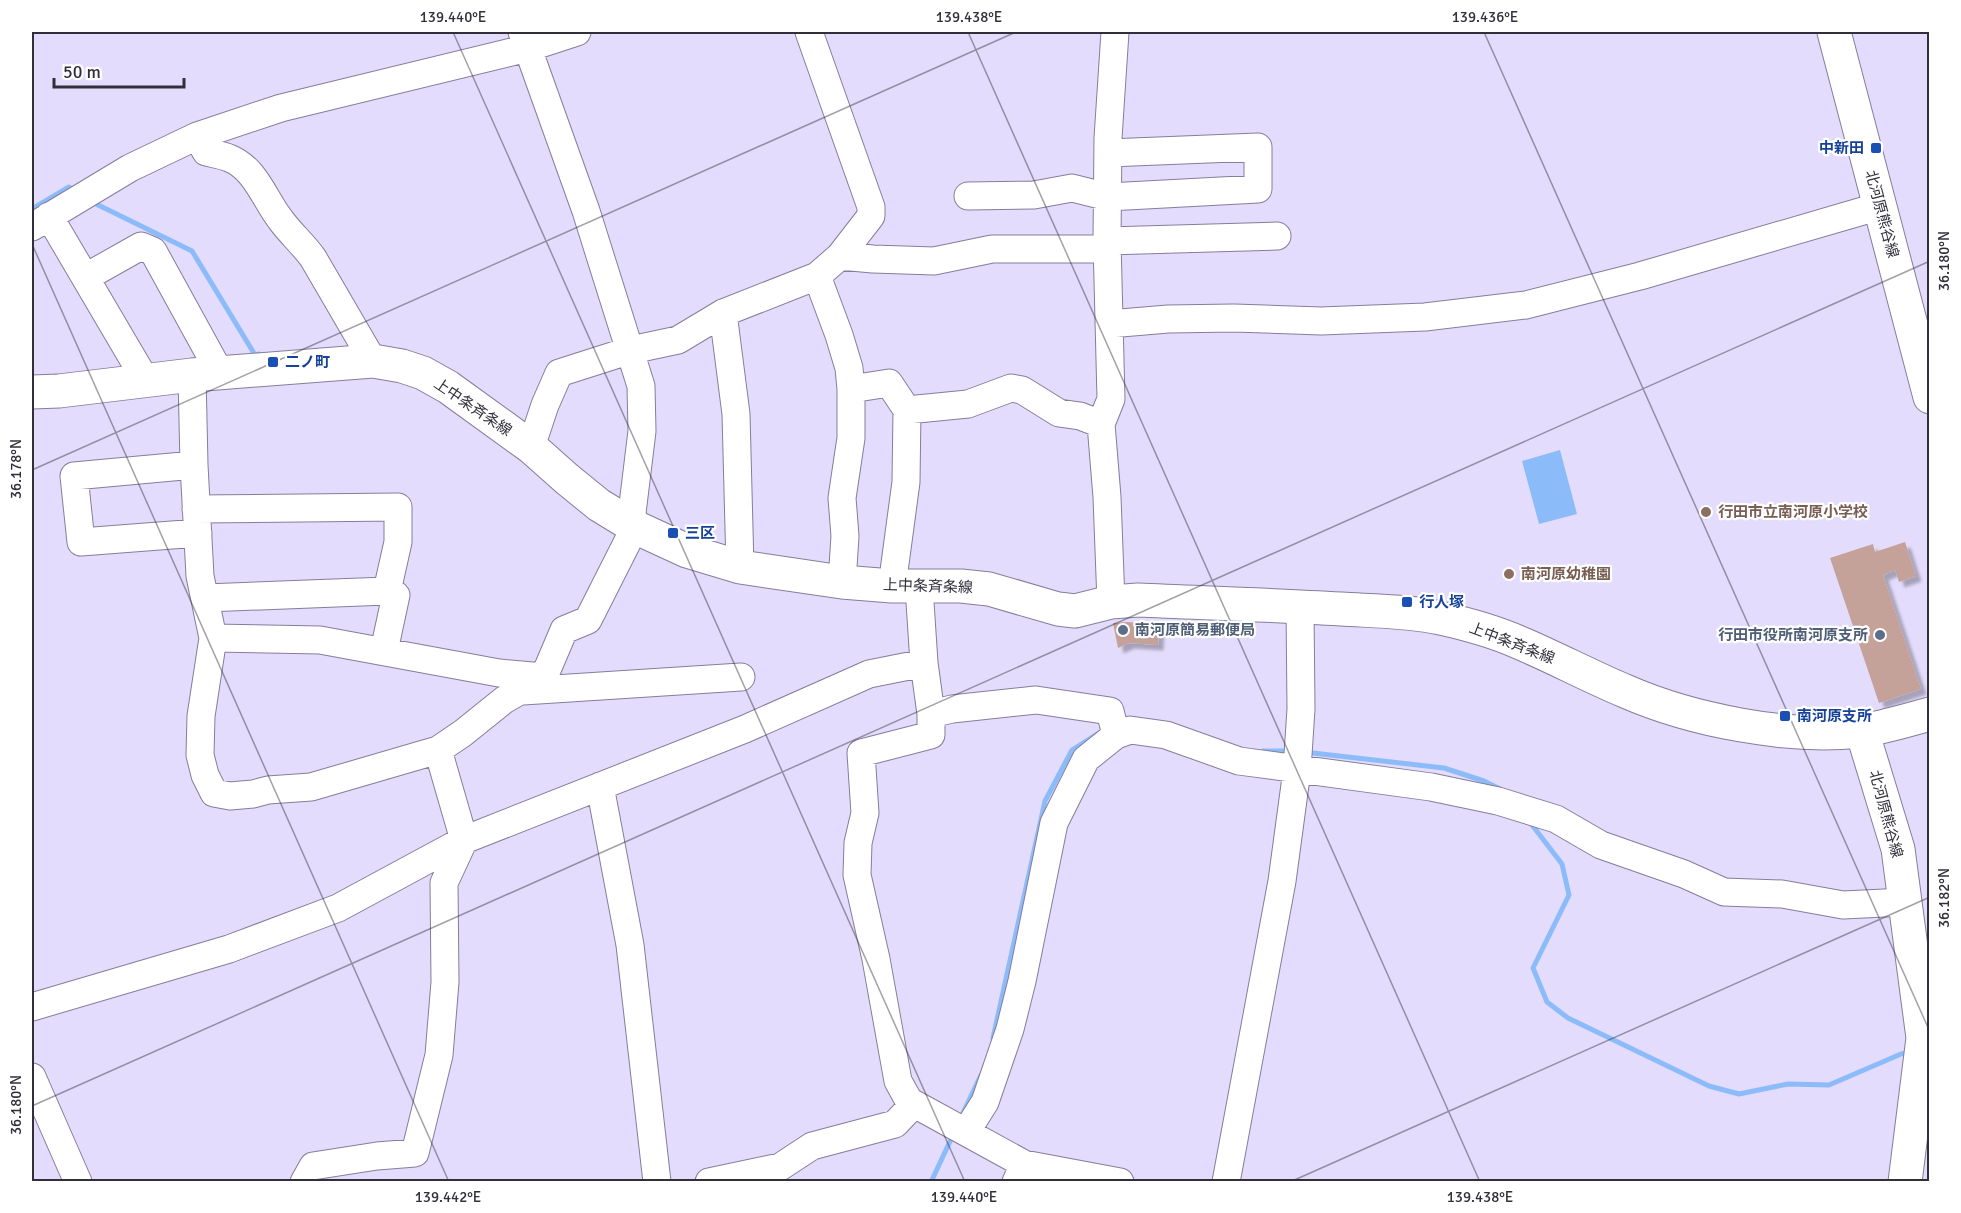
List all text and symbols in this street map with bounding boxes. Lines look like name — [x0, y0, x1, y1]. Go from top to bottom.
text: 139.440°E — [420, 8, 486, 26]
text: 139.438°E — [936, 8, 1002, 26]
text: 139.436°E — [1452, 8, 1518, 26]
scale bar — [54, 51, 184, 89]
text: 50 m — [63, 61, 101, 83]
place label: 中新田 — [1819, 139, 1864, 157]
marker: 中新田 — [1869, 141, 1883, 155]
street label: 北河原熊谷線 — [1862, 168, 1902, 260]
text: 36.180°N — [1935, 231, 1953, 291]
place label: 二ノ町 — [285, 353, 330, 371]
marker: 二ノ町 — [266, 355, 280, 369]
street label: 上中条斉条線 — [431, 374, 515, 440]
text: 36.178°N — [7, 439, 25, 499]
place label: 行田市立南河原小学校 — [1718, 503, 1868, 521]
marker: 行田市立南河原小学校 — [1699, 505, 1713, 519]
place label: 三区 — [685, 524, 715, 542]
marker: 三区 — [666, 526, 680, 540]
place label: 南河原幼稚園 — [1521, 565, 1611, 583]
marker: 南河原幼稚園 — [1502, 567, 1516, 581]
street label: 上中条斉条線 — [883, 575, 973, 597]
place label: 行人塚 — [1419, 593, 1464, 611]
marker: 行人塚 — [1400, 595, 1414, 609]
street label: 上中条斉条線 — [1467, 618, 1557, 668]
place label: 南河原簡易郵便局 — [1135, 621, 1255, 639]
marker: 南河原簡易郵便局 — [1116, 623, 1130, 637]
place label: 行田市役所南河原支所 — [1718, 626, 1868, 644]
marker: 行田市役所南河原支所 — [1873, 628, 1887, 642]
place label: 南河原支所 — [1797, 707, 1872, 725]
marker: 南河原支所 — [1778, 709, 1792, 723]
street label: 北河原熊谷線 — [1866, 768, 1906, 860]
text: 36.182°N — [1935, 868, 1953, 928]
text: 36.180°N — [7, 1075, 25, 1135]
text: 139.442°E — [415, 1188, 481, 1206]
text: 139.440°E — [931, 1188, 997, 1206]
text: 139.438°E — [1447, 1188, 1513, 1206]

